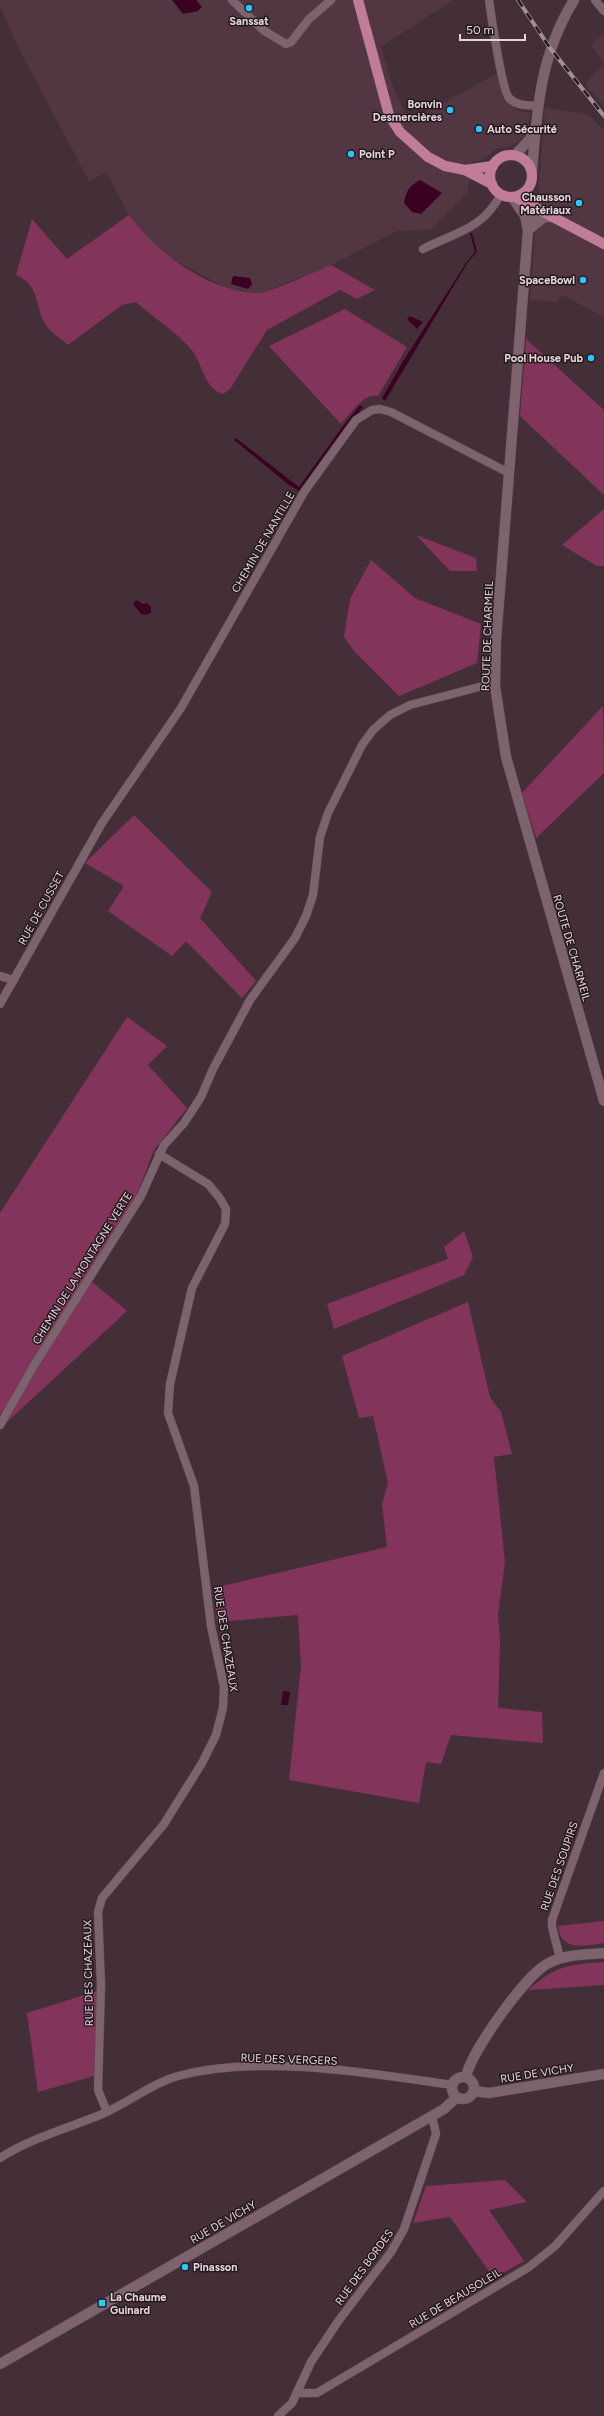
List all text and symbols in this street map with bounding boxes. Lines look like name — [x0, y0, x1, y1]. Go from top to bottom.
marker: Sanssat — [244, 3, 254, 13]
place label: Sanssat — [229, 15, 269, 28]
scale bar — [460, 16, 525, 42]
text: 50 m — [466, 23, 494, 37]
place label: Bonvin Desmercières — [373, 98, 442, 124]
marker: Bonvin Desmercières — [445, 105, 455, 115]
place label: Auto Sécurité — [487, 123, 557, 136]
marker: Auto Sécurité — [474, 124, 484, 134]
place label: Point P — [359, 148, 395, 161]
marker: Point P — [346, 149, 356, 159]
place label: Chausson Matériaux — [520, 191, 571, 217]
marker: Chausson Matériaux — [574, 198, 584, 208]
place label: SpaceBowl — [519, 274, 575, 287]
marker: SpaceBowl — [578, 275, 588, 285]
place label: Pool House Pub — [504, 352, 583, 365]
marker: Pool House Pub — [586, 353, 596, 363]
street label: CHEMIN DE NANTILLE — [229, 489, 298, 595]
street label: ROUTE DE CHARMEIL — [479, 580, 496, 691]
street label: RUE DE CUSSET — [16, 869, 67, 947]
street label: ROUTE DE CHARMEIL — [550, 893, 593, 1003]
street label: CHEMIN DE LA MONTAGNE VERTE — [30, 1190, 135, 1347]
street label: RUE DES CHAZEAUX — [211, 1585, 240, 1693]
street label: RUE DES SOUPIRS — [538, 1820, 581, 1912]
street label: RUE DES CHAZEAUX — [81, 1919, 96, 2026]
street label: RUE DES VERGERS — [240, 2051, 338, 2068]
street label: RUE DE VICHY — [499, 2061, 575, 2086]
street label: RUE DE VICHY — [188, 2198, 259, 2247]
street label: RUE DES BORDES — [333, 2227, 396, 2308]
place label: Pinasson — [193, 2261, 238, 2274]
marker: Pinasson — [180, 2262, 190, 2272]
street label: RUE DE BEAUSOLEIL — [407, 2266, 504, 2331]
place label: La Chaume Guinard — [110, 2291, 166, 2317]
marker: La Chaume Guinard — [97, 2298, 107, 2308]

